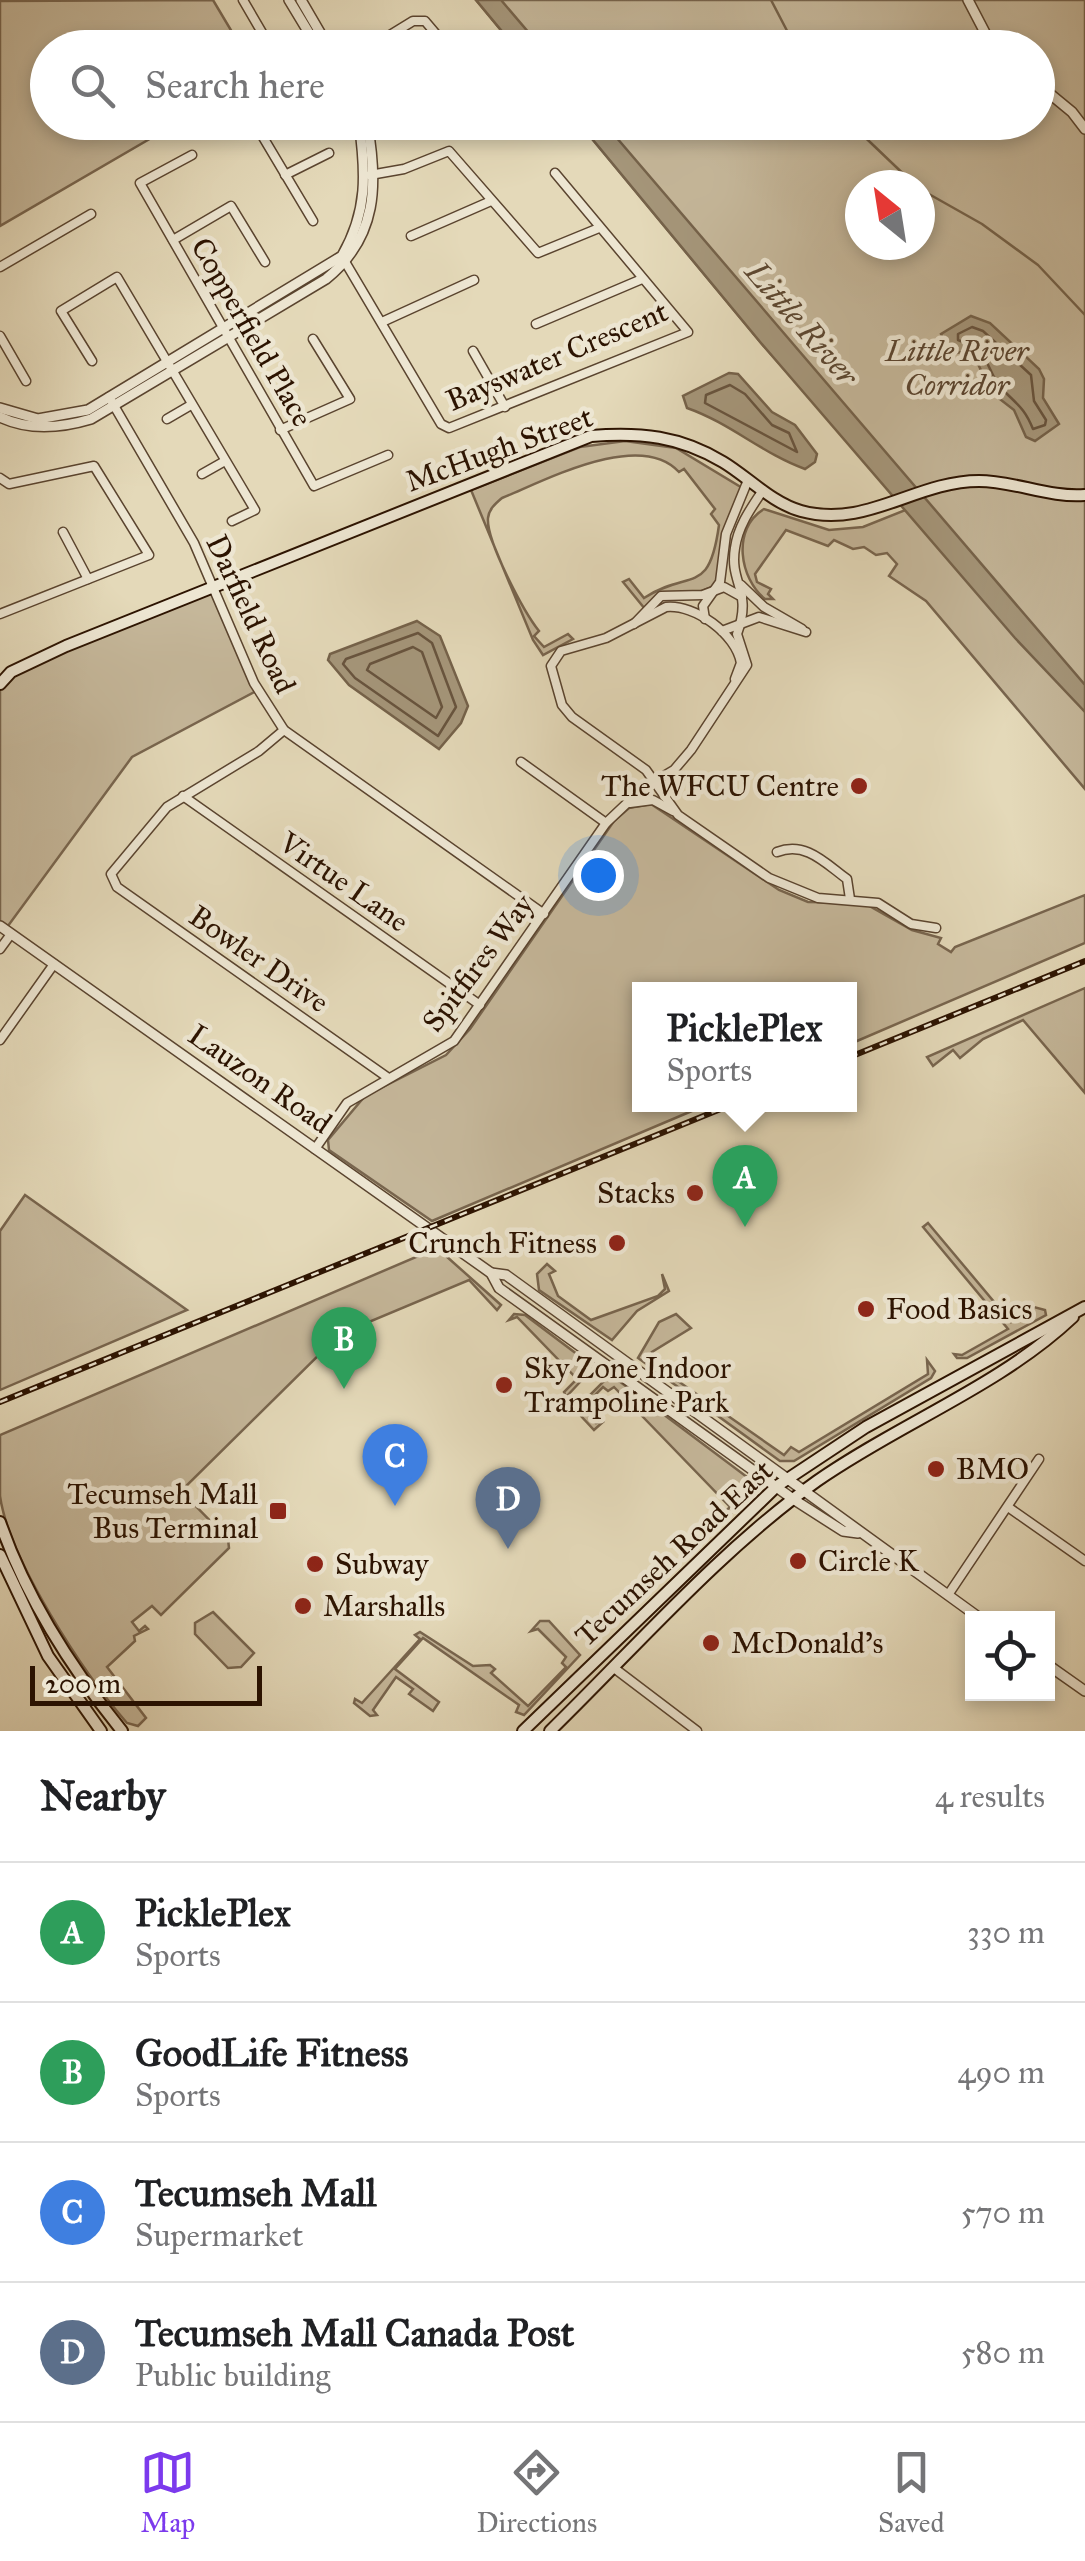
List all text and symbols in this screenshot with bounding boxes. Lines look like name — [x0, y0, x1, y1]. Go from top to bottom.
search box — [30, 30, 1055, 140]
icon: search — [65, 58, 120, 113]
text: Search here — [145, 62, 325, 108]
north arrow — [845, 170, 935, 260]
street label: Copperfield Place — [183, 231, 321, 433]
water label: Little River — [736, 252, 867, 395]
street label: Bayswater Crescent — [441, 293, 673, 419]
park label: Little River Corridor — [884, 333, 1030, 403]
street label: McHugh Street — [401, 398, 598, 499]
street label: Darfield Road — [199, 529, 303, 699]
place label: The WFCU Centre — [601, 768, 839, 804]
marker: The WFCU Centre — [848, 775, 870, 797]
street label: Virtue Lane — [272, 824, 416, 940]
your location — [573, 850, 624, 901]
street label: Spitfires Way — [415, 886, 542, 1039]
street label: Bowler Drive — [182, 898, 336, 1020]
popup — [632, 982, 857, 1112]
text: PicklePlex — [667, 1005, 822, 1051]
street label: Lauzon Road — [181, 1016, 339, 1142]
text: Sports — [667, 1051, 752, 1090]
pin: A — [712, 1144, 778, 1227]
place label: Stacks — [597, 1175, 675, 1211]
marker: Stacks — [684, 1182, 706, 1204]
place label: Crunch Fitness — [408, 1225, 597, 1261]
marker: Crunch Fitness — [606, 1232, 628, 1254]
place label: Food Basics — [886, 1291, 1032, 1327]
marker: Food Basics — [855, 1298, 877, 1320]
pin: B — [312, 1306, 376, 1389]
place label: Sky Zone Indoor Trampoline Park — [524, 1350, 732, 1420]
marker: Sky Zone Indoor Trampoline Park — [493, 1374, 515, 1396]
pin: C — [362, 1424, 428, 1506]
place label: BMO — [956, 1451, 1029, 1487]
street label: Tecumseh Road East — [568, 1452, 781, 1654]
marker: BMO — [925, 1458, 947, 1480]
pin: D — [476, 1466, 540, 1549]
place label: Tecumseh Mall Bus Terminal — [67, 1476, 259, 1546]
marker: Tecumseh Mall Bus Terminal — [267, 1500, 289, 1522]
place label: Circle K — [818, 1543, 919, 1579]
place label: Subway — [335, 1546, 429, 1582]
marker: Circle K — [787, 1550, 809, 1572]
marker: Subway — [304, 1553, 326, 1575]
place label: Marshalls — [323, 1588, 445, 1624]
marker: Marshalls — [292, 1595, 314, 1617]
map controls — [965, 1611, 1055, 1701]
button: locate — [965, 1611, 1055, 1701]
place label: McDonald's — [731, 1625, 883, 1661]
marker: McDonald's — [700, 1632, 722, 1654]
scale bar — [30, 1661, 262, 1706]
text: 200 m — [45, 1666, 121, 1701]
text: Nearby — [40, 1770, 165, 1822]
text: 4 results — [935, 1777, 1045, 1816]
text: PicklePlex — [135, 1890, 291, 1936]
text: A — [62, 1913, 83, 1952]
text: 330 m — [967, 1913, 1045, 1952]
text: Sports — [135, 1936, 221, 1975]
text: GoodLife Fitness — [135, 2030, 408, 2076]
text: B — [62, 2053, 83, 2092]
text: 490 m — [958, 2053, 1045, 2092]
text: Sports — [135, 2076, 221, 2115]
text: Tecumseh Mall — [135, 2170, 377, 2216]
text: C — [62, 2193, 83, 2232]
text: 570 m — [961, 2193, 1045, 2232]
text: Supermarket — [135, 2216, 303, 2255]
text: Tecumseh Mall Canada Post — [135, 2310, 574, 2356]
text: D — [60, 2333, 85, 2372]
text: 580 m — [961, 2333, 1045, 2372]
text: Public building — [135, 2356, 330, 2395]
tab: Map — [140, 2445, 195, 2540]
tab: Directions — [476, 2445, 597, 2540]
tab: Saved — [878, 2445, 945, 2540]

